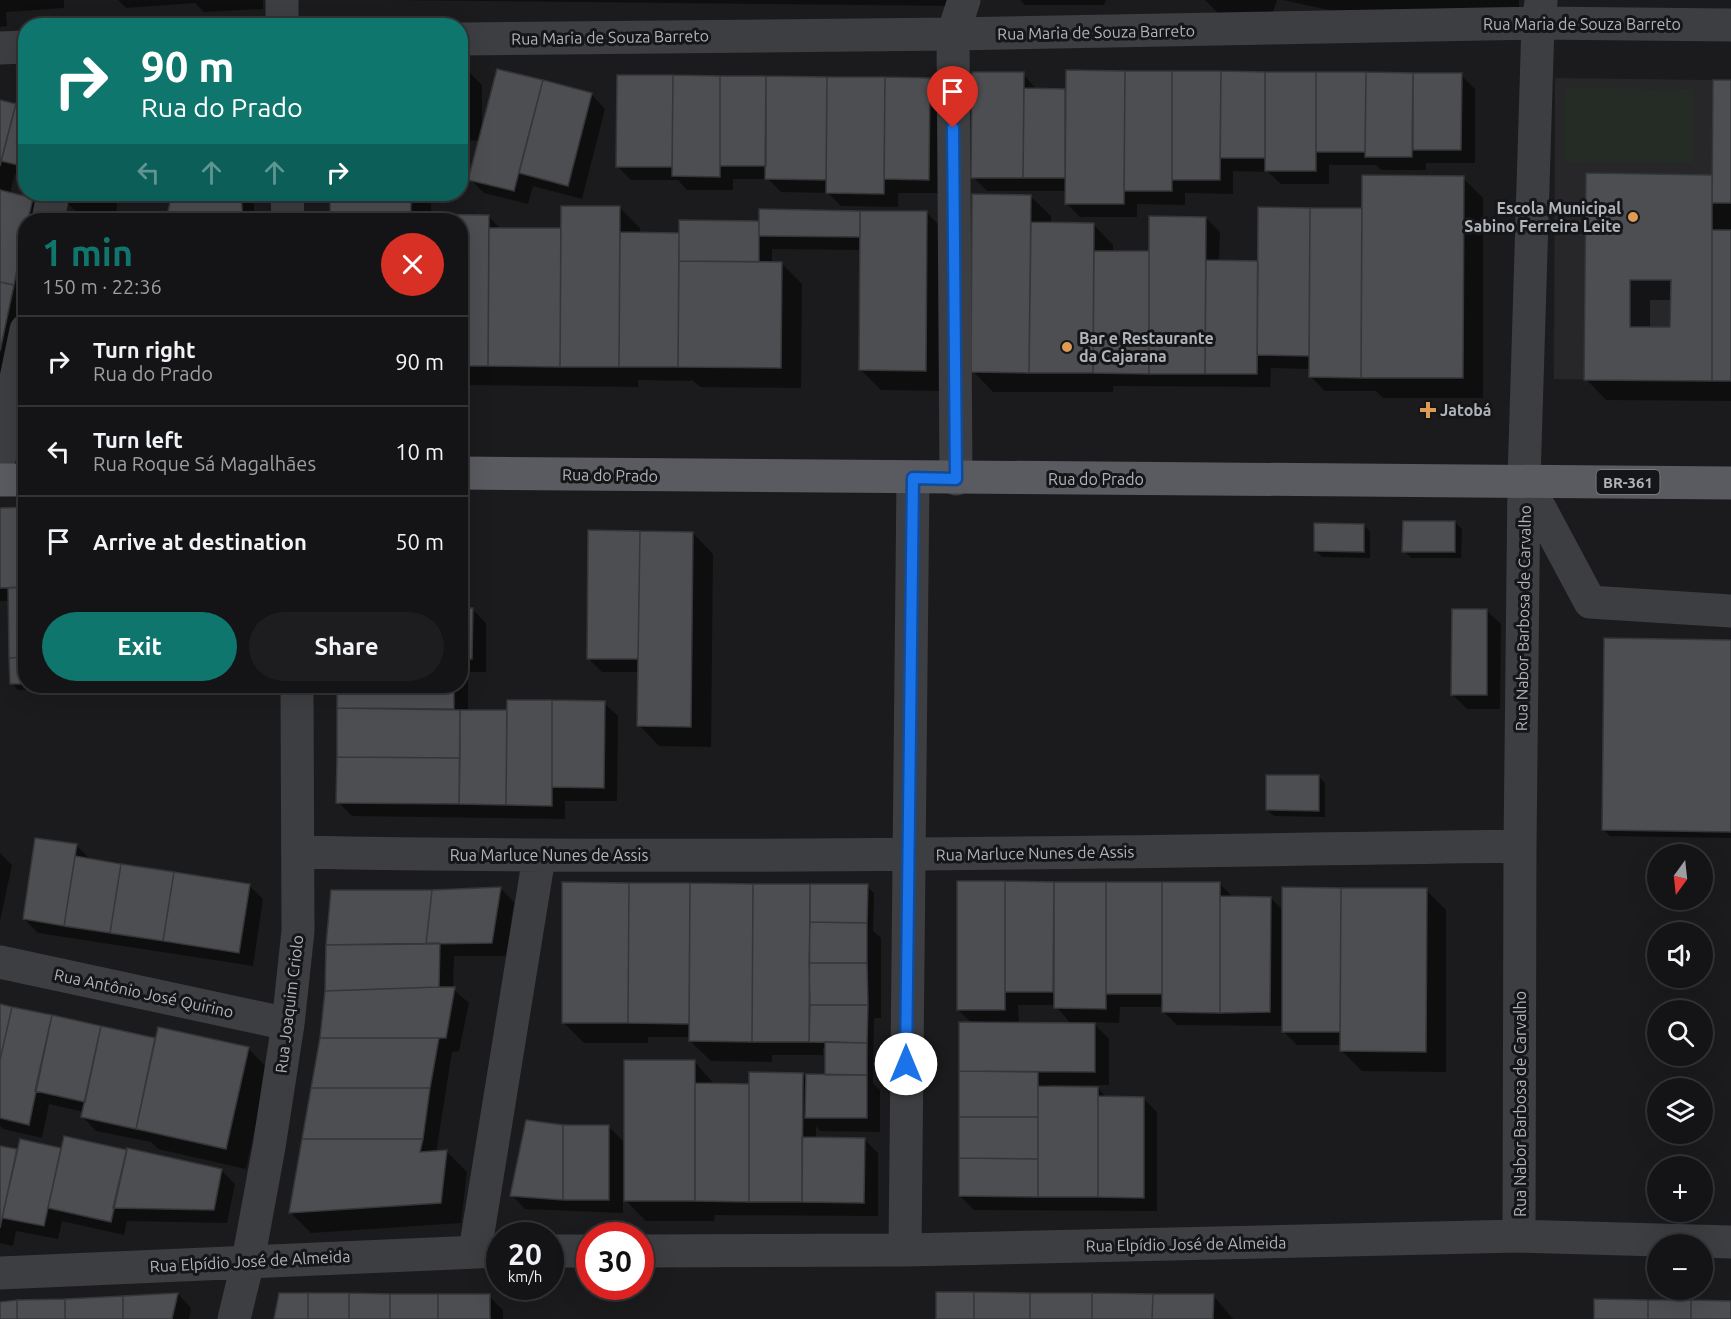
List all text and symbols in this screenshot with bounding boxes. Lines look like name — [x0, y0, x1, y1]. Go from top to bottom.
street label: Rua Maria de Souza Barreto — [1483, 15, 1681, 33]
street label: Rua Maria de Souza Barreto — [997, 21, 1195, 43]
street label: Rua Maria de Souza Barreto — [511, 26, 709, 48]
icon: right — [42, 42, 120, 120]
text: 90 m — [141, 43, 235, 90]
pin — [927, 66, 978, 128]
icon: arrive — [936, 75, 969, 108]
text: Rua do Prado — [141, 92, 303, 122]
icon: left — [132, 156, 165, 189]
icon: ahead — [195, 156, 228, 189]
icon: ahead — [258, 156, 291, 189]
icon: right — [321, 156, 354, 189]
place label: Escola Municipal Sabino Ferreira Leite — [1464, 199, 1621, 235]
marker: Escola Municipal Sabino Ferreira Leite — [1626, 210, 1640, 224]
text: 1 min — [42, 232, 133, 273]
button: close — [381, 233, 444, 296]
text: 150 m · 22:36 — [42, 275, 162, 298]
place label: Bar e Restaurante da Cajarana — [1079, 329, 1214, 365]
text: Turn right — [93, 337, 195, 362]
marker: Bar e Restaurante da Cajarana — [1060, 340, 1074, 354]
icon: right — [42, 345, 75, 378]
text: 90 m — [395, 349, 444, 374]
text: Rua do Prado — [93, 362, 213, 385]
place label: Jatobá — [1440, 401, 1492, 419]
marker: Jatobá — [1421, 403, 1435, 417]
text: Turn left — [93, 427, 183, 452]
icon: left — [42, 435, 75, 468]
text: 10 m — [395, 439, 444, 464]
text: Rua Roque Sá Magalhães — [93, 452, 316, 475]
street label: Rua do Prado — [562, 465, 658, 485]
street label: Rua do Prado — [1048, 470, 1144, 488]
road number: BR-361 — [1596, 470, 1660, 494]
street label: Rua Nabor Barbosa de Carvalho — [1512, 505, 1534, 731]
icon: arrive — [42, 525, 75, 558]
text: Arrive at destination — [93, 529, 307, 554]
text: 50 m — [395, 529, 444, 554]
button: Exit — [42, 612, 237, 681]
button: Share — [249, 612, 444, 681]
street label: Rua Marluce Nunes de Assis — [935, 842, 1135, 864]
north arrow — [1647, 844, 1713, 910]
map controls — [1647, 844, 1713, 1300]
street label: Rua Marluce Nunes de Assis — [450, 846, 648, 864]
button: sound — [1647, 922, 1713, 988]
street label: Rua Joaquim Criolo — [272, 934, 306, 1074]
street label: Rua Antônio José Quirino — [53, 965, 235, 1021]
street label: Rua Nabor Barbosa de Carvalho — [1511, 991, 1529, 1217]
button: search — [1647, 1000, 1713, 1066]
position arrow — [874, 1032, 938, 1096]
button: layers — [1647, 1078, 1713, 1144]
button: + — [1647, 1156, 1713, 1222]
speed limit sign: 30 — [576, 1222, 654, 1300]
street label: Rua Elpídio José de Almeida — [1085, 1233, 1287, 1255]
button: − — [1647, 1234, 1713, 1300]
text: 20 — [508, 1237, 542, 1271]
street label: Rua Elpídio José de Almeida — [149, 1247, 351, 1275]
text: km/h — [508, 1268, 542, 1285]

